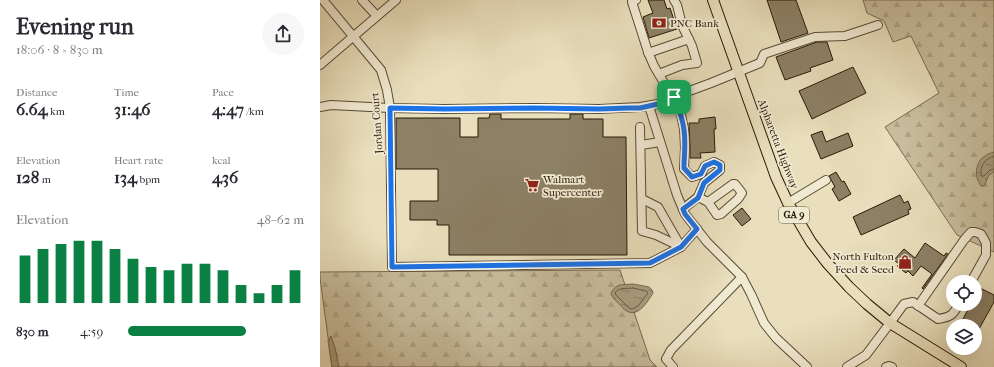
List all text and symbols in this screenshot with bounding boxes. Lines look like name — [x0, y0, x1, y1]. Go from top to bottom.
button: share — [262, 13, 304, 55]
text: Evening run — [16, 14, 134, 40]
bank icon: PNC Bank — [651, 15, 667, 31]
place label: PNC Bank — [670, 17, 719, 30]
text: 18:06 · 8 × 830 m — [16, 42, 103, 57]
pin — [657, 80, 691, 114]
text: Distance — [16, 86, 57, 99]
text: Time — [114, 86, 139, 99]
text: Pace — [212, 86, 234, 99]
icon: arrive — [663, 86, 685, 108]
street label: Jordan Court — [368, 92, 386, 155]
street label: Alpharetta Highway — [755, 96, 802, 192]
text: 6.64 — [16, 99, 48, 119]
text: 31:46 — [114, 99, 150, 119]
text: 4:47 — [212, 99, 244, 119]
text: km — [48, 105, 65, 118]
text: /km — [244, 105, 264, 118]
text: Elevation — [16, 154, 60, 167]
text: Heart rate — [114, 154, 163, 167]
text: kcal — [212, 154, 231, 167]
text: 128 — [16, 167, 39, 187]
text: 134 — [114, 167, 137, 187]
text: 436 — [212, 167, 238, 187]
text: m — [39, 173, 51, 186]
text: bpm — [137, 173, 160, 186]
place label: Walmart Supercenter — [542, 173, 602, 199]
supermarket icon: Walmart Supercenter — [524, 177, 540, 193]
road number: GA 9 — [779, 207, 809, 223]
text: Elevation — [16, 212, 69, 227]
text: 48–62 m — [257, 212, 304, 227]
place label: North Fulton Feed & Seed — [832, 250, 895, 276]
shop icon: North Fulton Feed & Seed — [897, 254, 913, 270]
map controls — [946, 275, 982, 355]
button: locate — [946, 275, 982, 311]
button: layers — [946, 319, 982, 355]
text: 830 m — [16, 324, 49, 339]
text: 4:59 — [80, 324, 103, 339]

